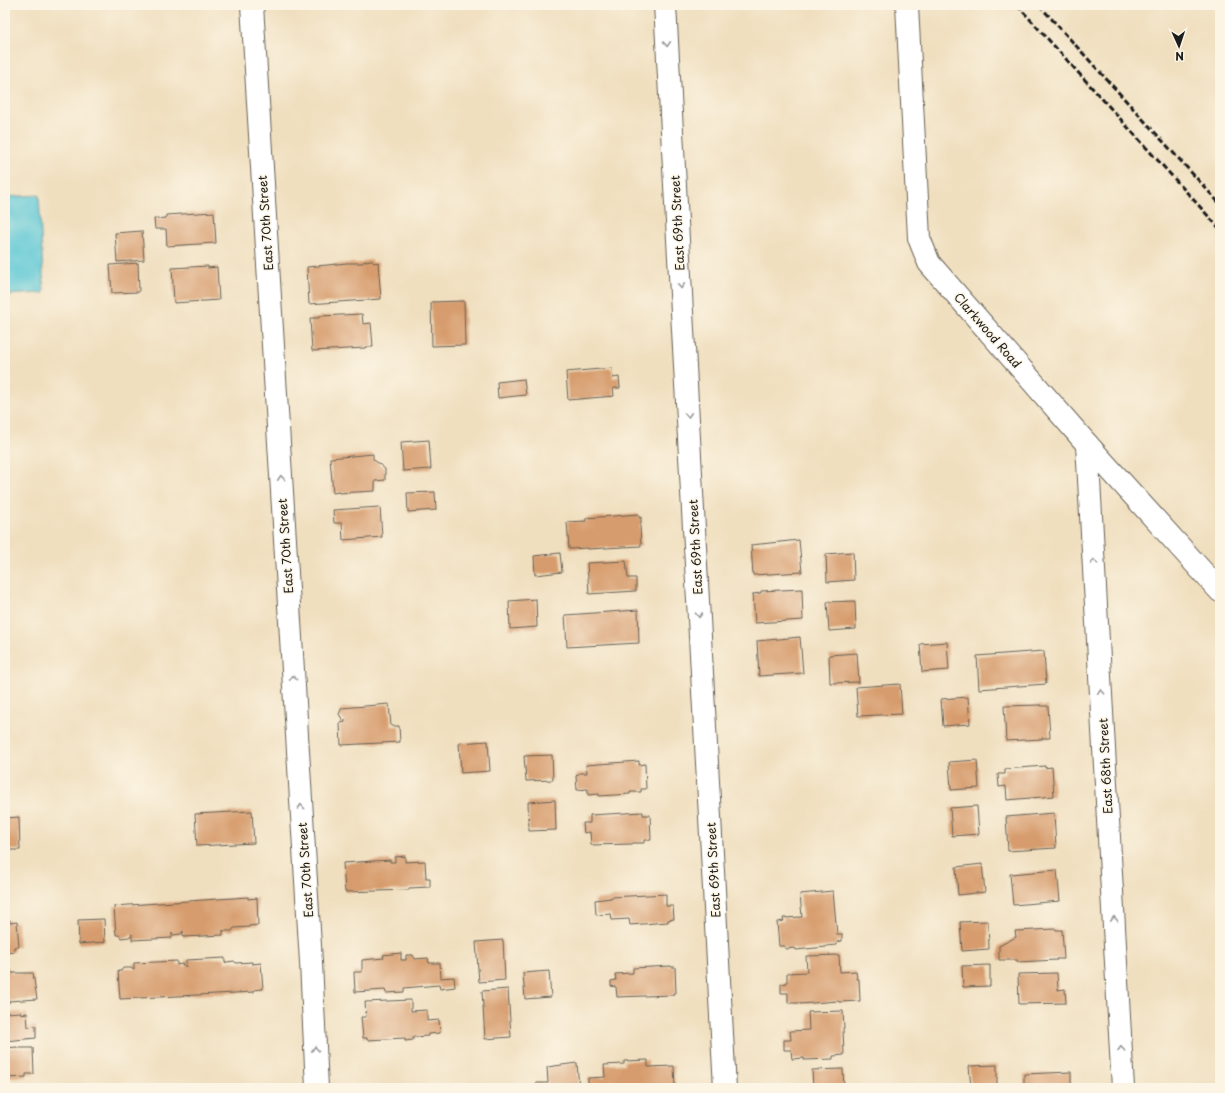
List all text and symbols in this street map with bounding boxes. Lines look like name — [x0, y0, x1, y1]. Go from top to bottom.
north arrow — [1159, 26, 1199, 66]
one-way arrow — [663, 41, 672, 47]
text: N — [1174, 48, 1184, 65]
street label: East 70th Street — [253, 175, 277, 271]
street label: East 69th Street — [666, 175, 688, 271]
one-way arrow — [676, 283, 685, 289]
street label: Clarkwood Road — [950, 288, 1026, 372]
one-way arrow — [683, 412, 692, 418]
one-way arrow — [276, 475, 285, 481]
street label: East 70th Street — [273, 498, 297, 594]
street label: East 69th Street — [684, 499, 706, 595]
one-way arrow — [1089, 559, 1098, 565]
one-way arrow — [695, 612, 703, 618]
one-way arrow — [289, 675, 297, 681]
one-way arrow — [1097, 689, 1105, 695]
street label: East 68th Street — [1093, 718, 1116, 814]
one-way arrow — [297, 804, 305, 810]
street label: East 70th Street — [293, 822, 317, 918]
street label: East 69th Street — [702, 822, 724, 918]
one-way arrow — [1109, 916, 1118, 922]
one-way arrow — [311, 1046, 319, 1052]
one-way arrow — [1117, 1046, 1126, 1052]

